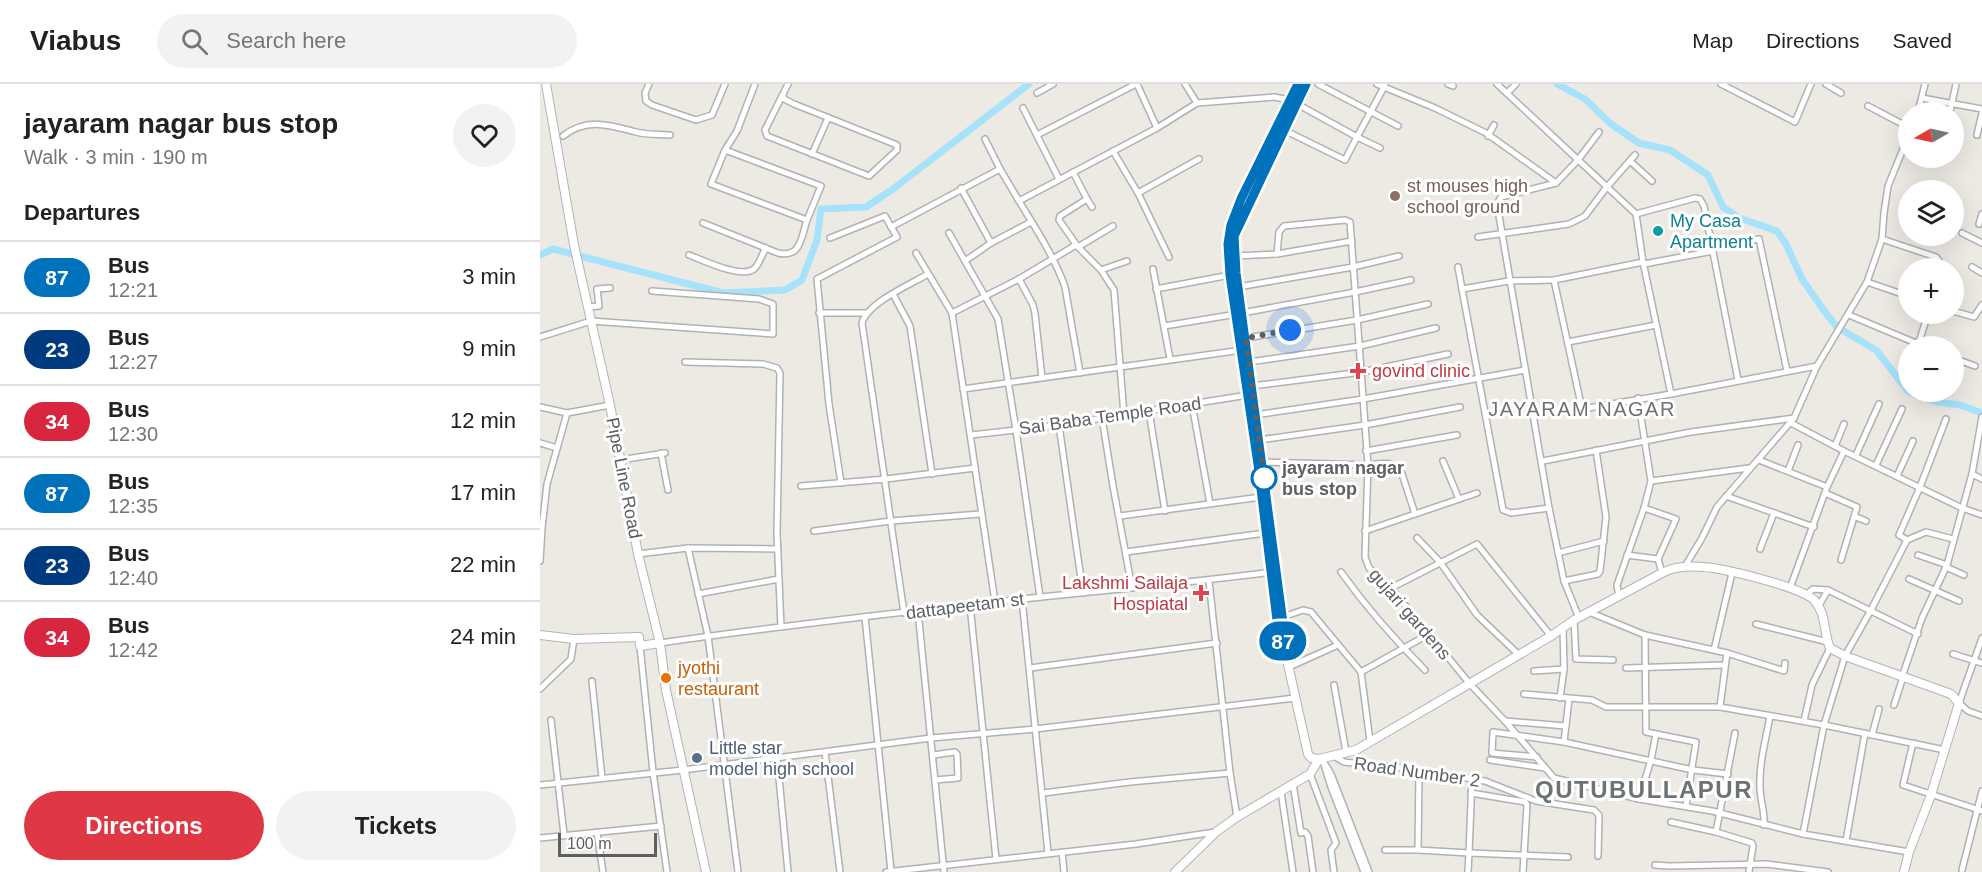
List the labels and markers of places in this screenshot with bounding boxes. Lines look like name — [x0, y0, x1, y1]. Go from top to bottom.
place label: st mouses high school ground — [1407, 176, 1528, 217]
marker: st mouses high school ground — [1388, 189, 1402, 203]
place label: My Casa Apartment — [1670, 211, 1753, 252]
marker: My Casa Apartment — [1651, 224, 1665, 238]
place label: govind clinic — [1372, 361, 1470, 381]
marker: govind clinic — [1349, 362, 1367, 380]
place label: jayaram nagar bus stop — [1281, 458, 1404, 499]
marker: jayaram nagar bus stop — [1251, 465, 1277, 491]
place label: Lakshmi Sailaja Hospiatal — [1062, 573, 1189, 614]
marker: Lakshmi Sailaja Hospiatal — [1192, 584, 1210, 602]
place label: jyothi restaurant — [677, 658, 759, 699]
marker: jyothi restaurant — [659, 671, 673, 685]
place label: Little star model high school — [709, 738, 854, 779]
marker: Little star model high school — [690, 751, 704, 765]

